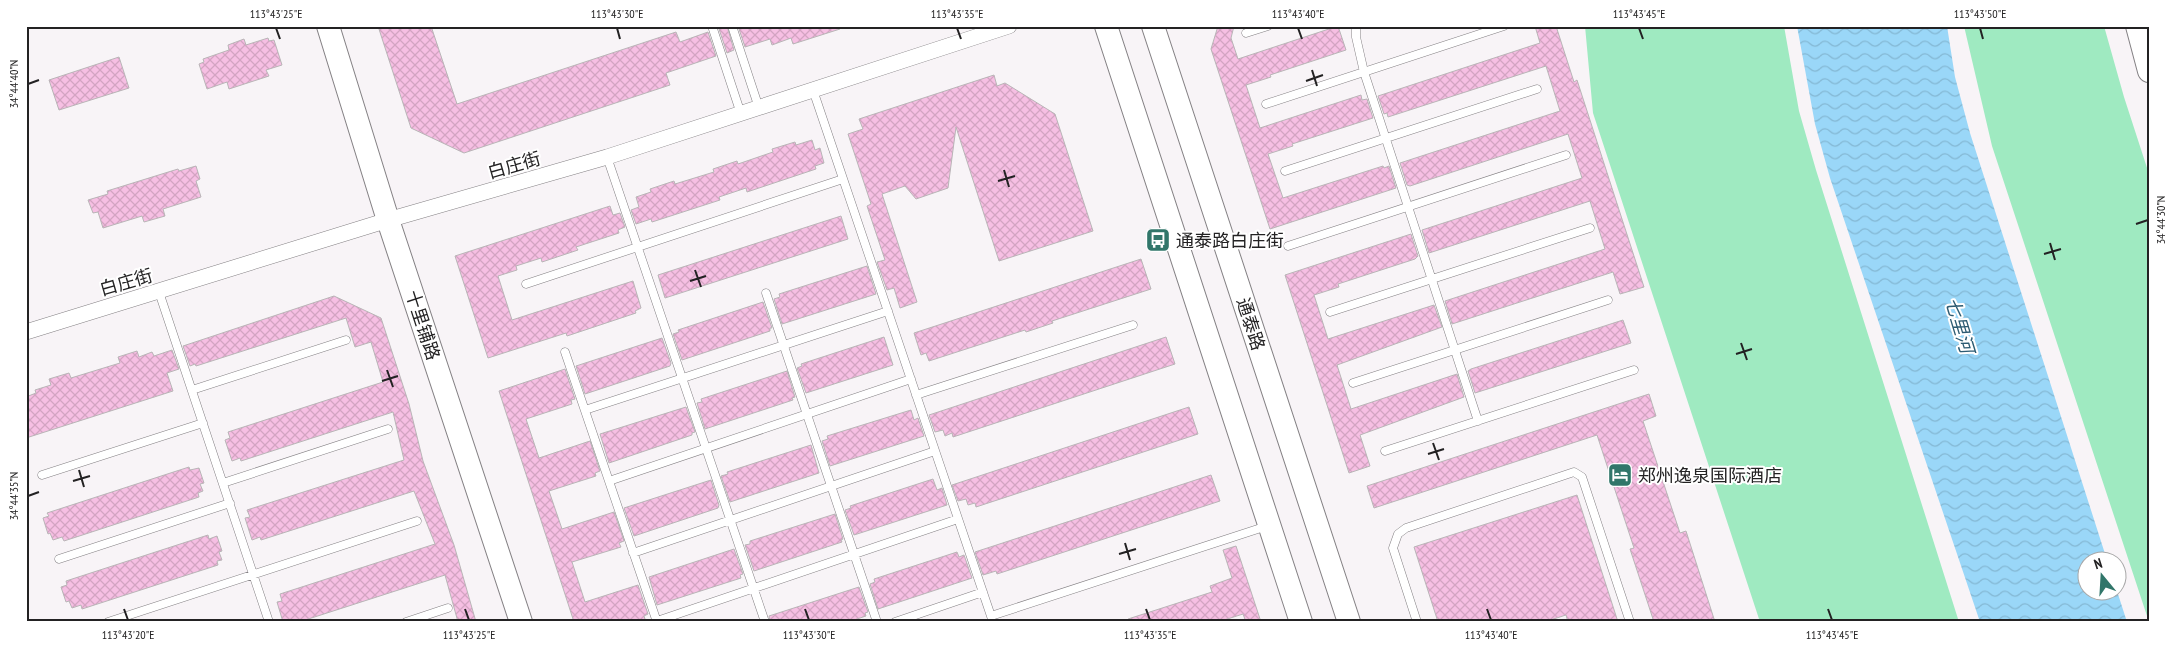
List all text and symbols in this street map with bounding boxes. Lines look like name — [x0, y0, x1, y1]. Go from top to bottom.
text: 113°43'25"E — [250, 6, 302, 21]
text: 113°43'30"E — [591, 6, 643, 21]
text: 113°43'35"E — [931, 6, 983, 21]
text: 113°43'40"E — [1272, 6, 1324, 21]
text: 113°43'45"E — [1613, 6, 1665, 21]
text: 113°43'50"E — [1954, 6, 2006, 21]
text: 34°44'40"N — [6, 60, 21, 108]
street label: 白庄街 — [485, 147, 543, 183]
text: 34°44'30"N — [2153, 196, 2168, 244]
bus stop icon: 通泰路白庄街 — [1145, 227, 1171, 253]
place label: 通泰路白庄街 — [1176, 229, 1284, 252]
street label: 白庄街 — [97, 264, 155, 300]
street label: 十里铺路 — [401, 287, 445, 363]
water label: 七里河 — [1940, 294, 1981, 360]
street label: 通泰路 — [1232, 295, 1270, 353]
hotel icon: 郑州逸泉国际酒店 — [1607, 462, 1633, 488]
place label: 郑州逸泉国际酒店 — [1638, 464, 1782, 487]
text: 34°44'35"N — [6, 472, 21, 520]
north arrow — [2078, 550, 2128, 600]
text: N — [2092, 554, 2104, 573]
text: 113°43'20"E — [102, 627, 154, 642]
text: 113°43'25"E — [443, 627, 495, 642]
text: 113°43'30"E — [783, 627, 835, 642]
text: 113°43'35"E — [1124, 627, 1176, 642]
text: 113°43'40"E — [1465, 627, 1517, 642]
text: 113°43'45"E — [1806, 627, 1858, 642]

